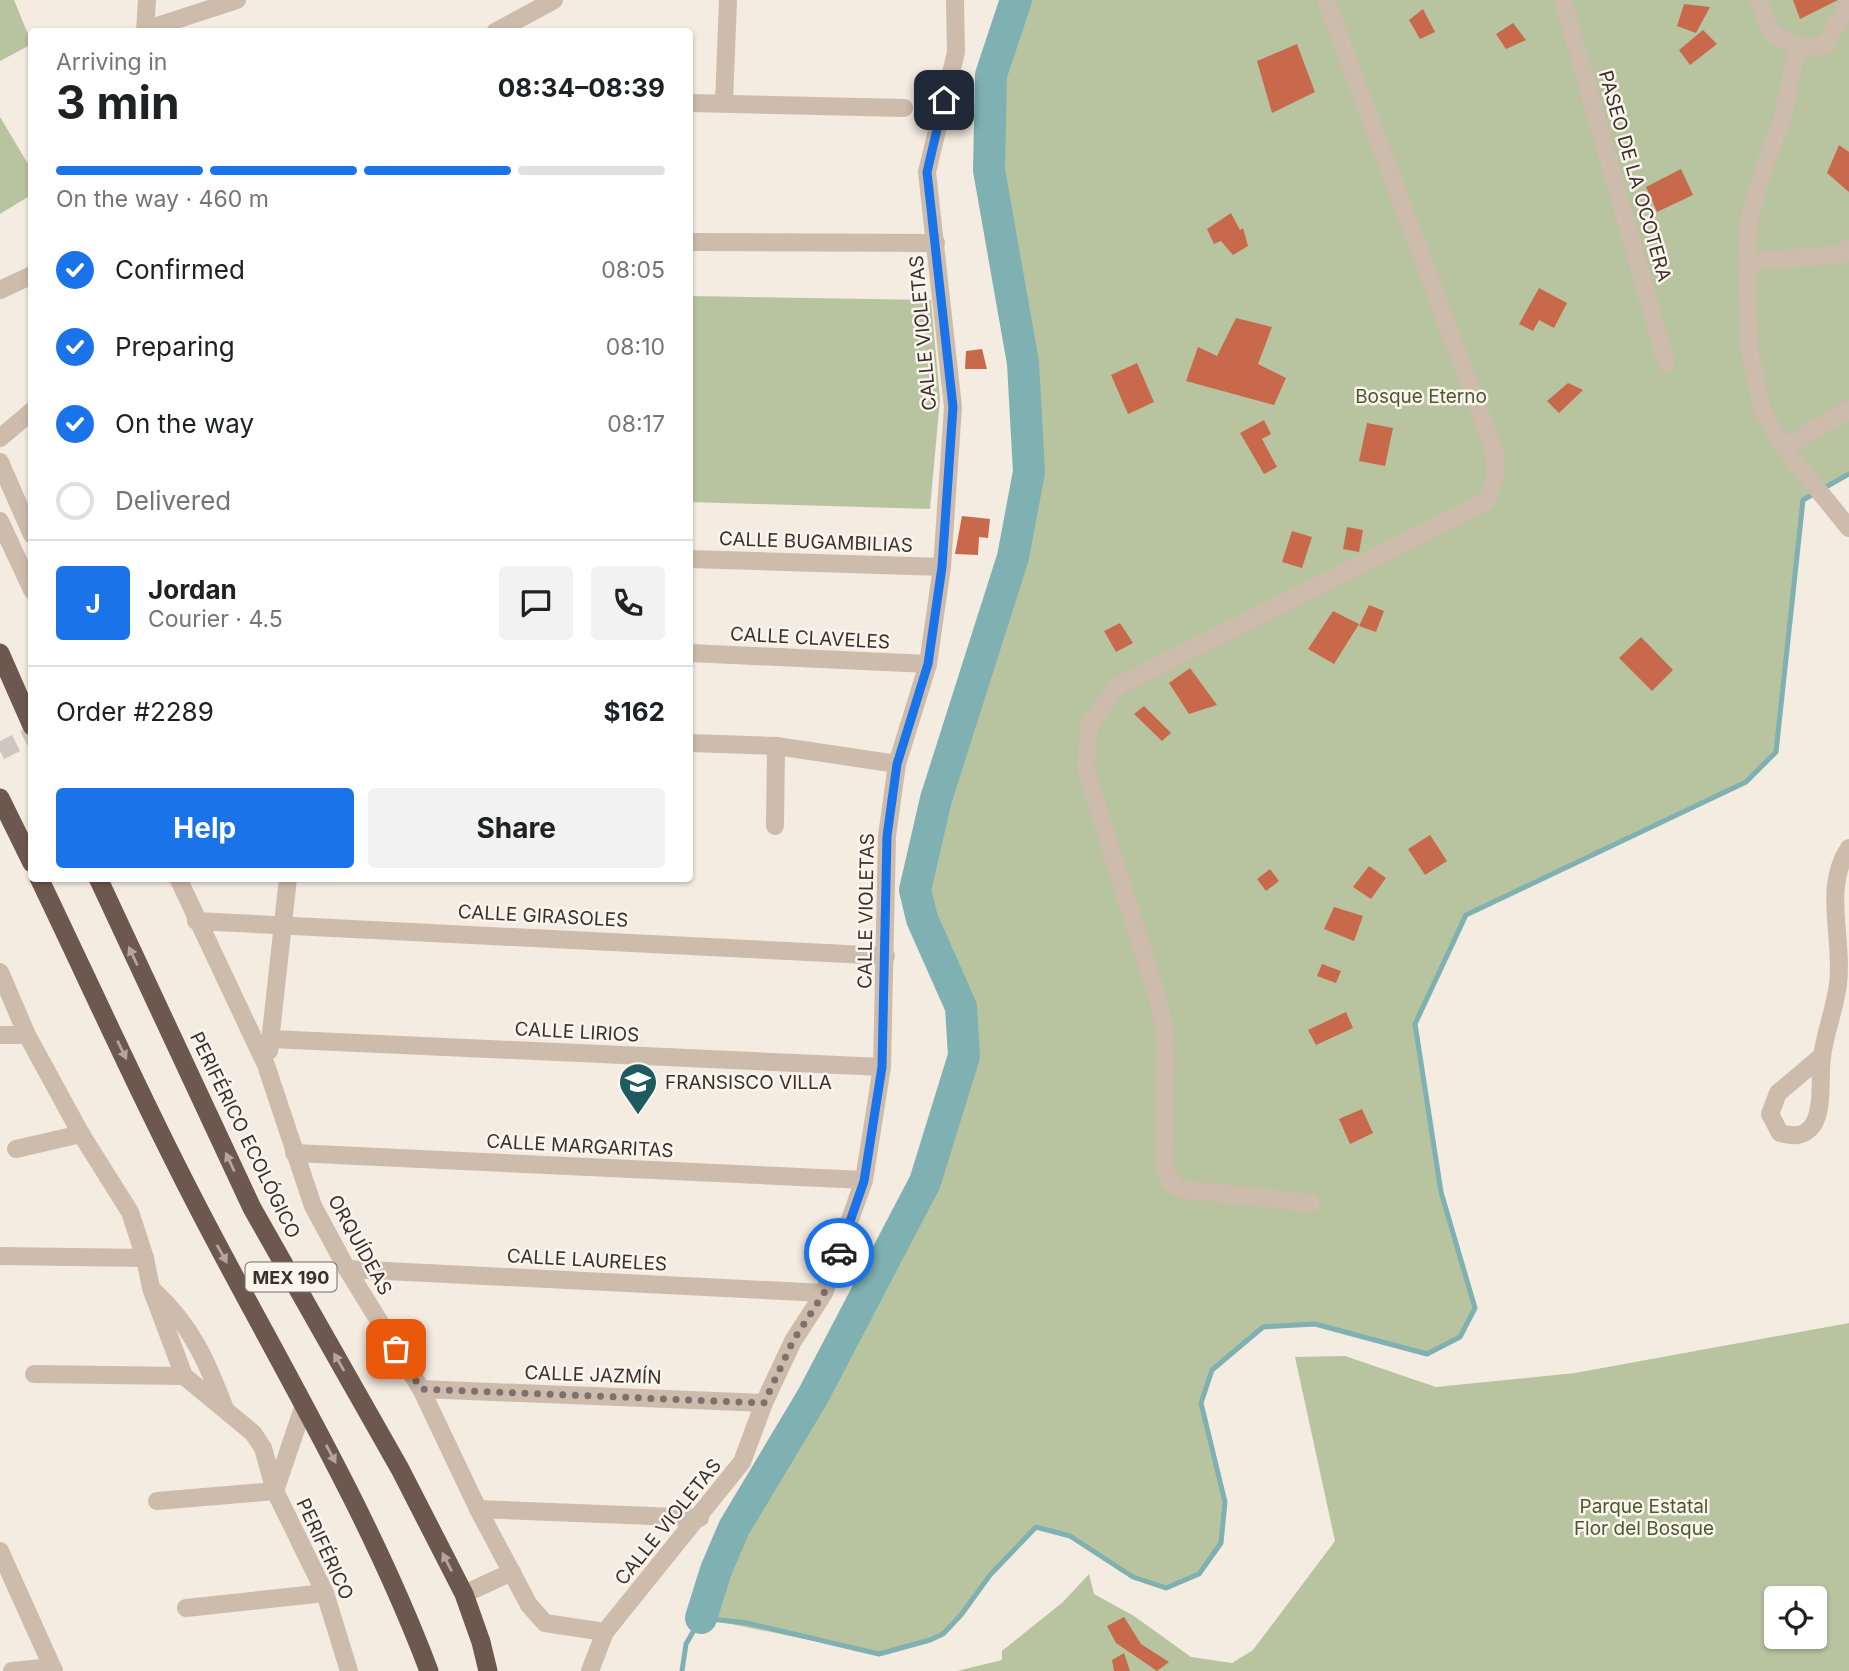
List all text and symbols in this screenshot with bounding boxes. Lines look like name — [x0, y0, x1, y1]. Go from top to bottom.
text: Arriving in — [56, 48, 167, 76]
street label: PASEO DE LA OCOTERA — [1594, 68, 1676, 284]
pin — [914, 70, 974, 130]
text: 08:34–08:39 — [498, 72, 665, 103]
text: 3 min — [56, 74, 180, 130]
icon: home — [925, 81, 963, 119]
text: On the way · 460 m — [56, 185, 269, 213]
icon: check — [56, 251, 94, 289]
text: Confirmed — [115, 254, 245, 285]
street label: CALLE VIOLETAS — [905, 254, 941, 412]
text: 08:05 — [601, 256, 665, 284]
icon: check — [56, 328, 94, 366]
text: Preparing — [115, 331, 235, 362]
text: 08:10 — [606, 333, 665, 361]
park label: Bosque Eterno — [1355, 385, 1487, 408]
icon: check — [56, 405, 94, 443]
text: On the way — [115, 408, 254, 439]
text: 08:17 — [607, 410, 665, 438]
text: Delivered — [115, 485, 231, 516]
street label: CALLE BUGAMBILIAS — [719, 527, 913, 557]
button: chat — [499, 566, 573, 640]
button: phone — [591, 566, 665, 640]
text: Jordan — [148, 574, 237, 605]
text: J — [85, 588, 101, 619]
text: Courier · 4.5 — [148, 605, 283, 633]
street label: CALLE CLAVELES — [729, 622, 891, 654]
text: Order #2289 — [56, 696, 214, 727]
text: $162 — [604, 696, 665, 727]
button: Help — [56, 788, 354, 868]
button: Share — [368, 788, 665, 868]
street label: CALLE VIOLETAS — [853, 833, 879, 989]
street label: CALLE GIRASOLES — [457, 900, 629, 932]
one-way arrow — [128, 946, 139, 966]
street label: CALLE LIRIOS — [514, 1017, 640, 1047]
street label: PERIFÉRICO ECOLÓGICO — [185, 1028, 306, 1242]
one-way arrow — [116, 1040, 128, 1060]
school or university icon: FRANSISCO VILLA — [617, 1061, 659, 1116]
place label: FRANSISCO VILLA — [665, 1071, 832, 1094]
street label: CALLE MARGARITAS — [486, 1130, 674, 1162]
one-way arrow — [224, 1152, 236, 1172]
street label: ORQUÍDEAS — [323, 1190, 398, 1299]
courier — [804, 1218, 874, 1288]
icon: car — [820, 1234, 858, 1272]
street label: CALLE LAURELES — [506, 1244, 668, 1276]
one-way arrow — [216, 1245, 228, 1264]
road number: MEX 190 — [246, 1262, 336, 1292]
pin — [366, 1319, 426, 1379]
icon: bag — [377, 1330, 415, 1368]
one-way arrow — [333, 1352, 345, 1371]
street label: CALLE JAZMÍN — [524, 1360, 662, 1389]
one-way arrow — [324, 1445, 336, 1465]
street label: CALLE VIOLETAS — [610, 1454, 726, 1590]
street label: PERIFÉRICO — [291, 1494, 359, 1603]
park label: Parque Estatal Flor del Bosque — [1574, 1495, 1714, 1540]
one-way arrow — [442, 1552, 453, 1572]
map controls — [1764, 1586, 1827, 1649]
button: locate — [1764, 1586, 1827, 1649]

